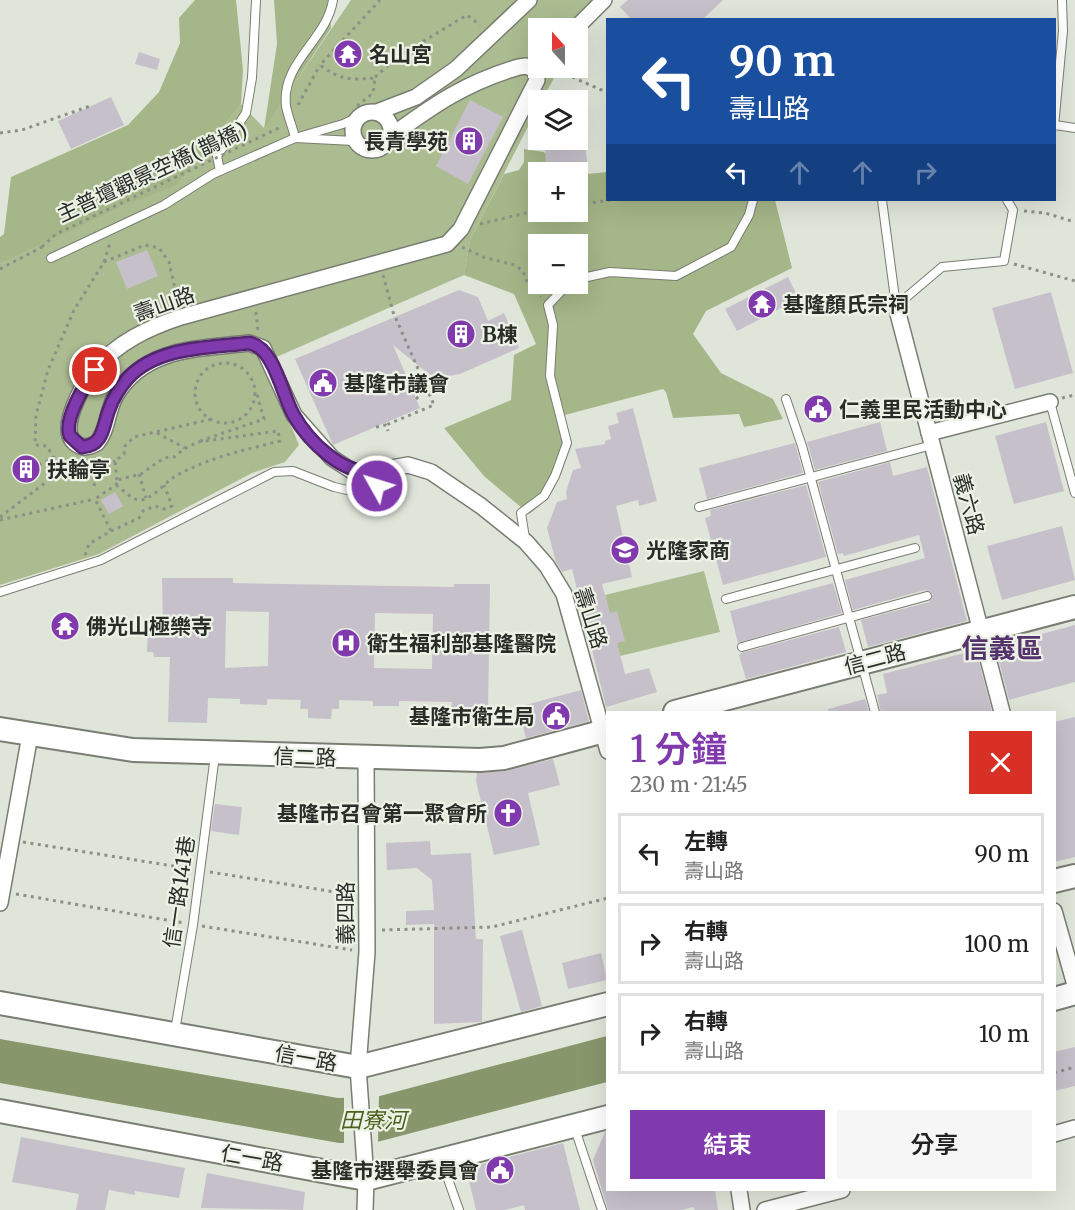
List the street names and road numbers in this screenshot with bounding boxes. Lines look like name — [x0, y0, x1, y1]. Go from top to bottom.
street label: 主普壇觀景空橋(鵲橋) — [52, 116, 252, 228]
street label: 壽山路 — [130, 281, 198, 327]
street label: 義六路 — [948, 470, 990, 538]
street label: 壽山路 — [568, 584, 614, 652]
street label: 信二路 — [841, 638, 909, 680]
street label: 信二路 — [273, 742, 337, 772]
street label: 信一路141巷 — [158, 834, 200, 950]
street label: 義四路 — [332, 882, 359, 945]
street label: 信一路 — [273, 1039, 339, 1077]
street label: 仁一路 — [219, 1139, 285, 1177]

